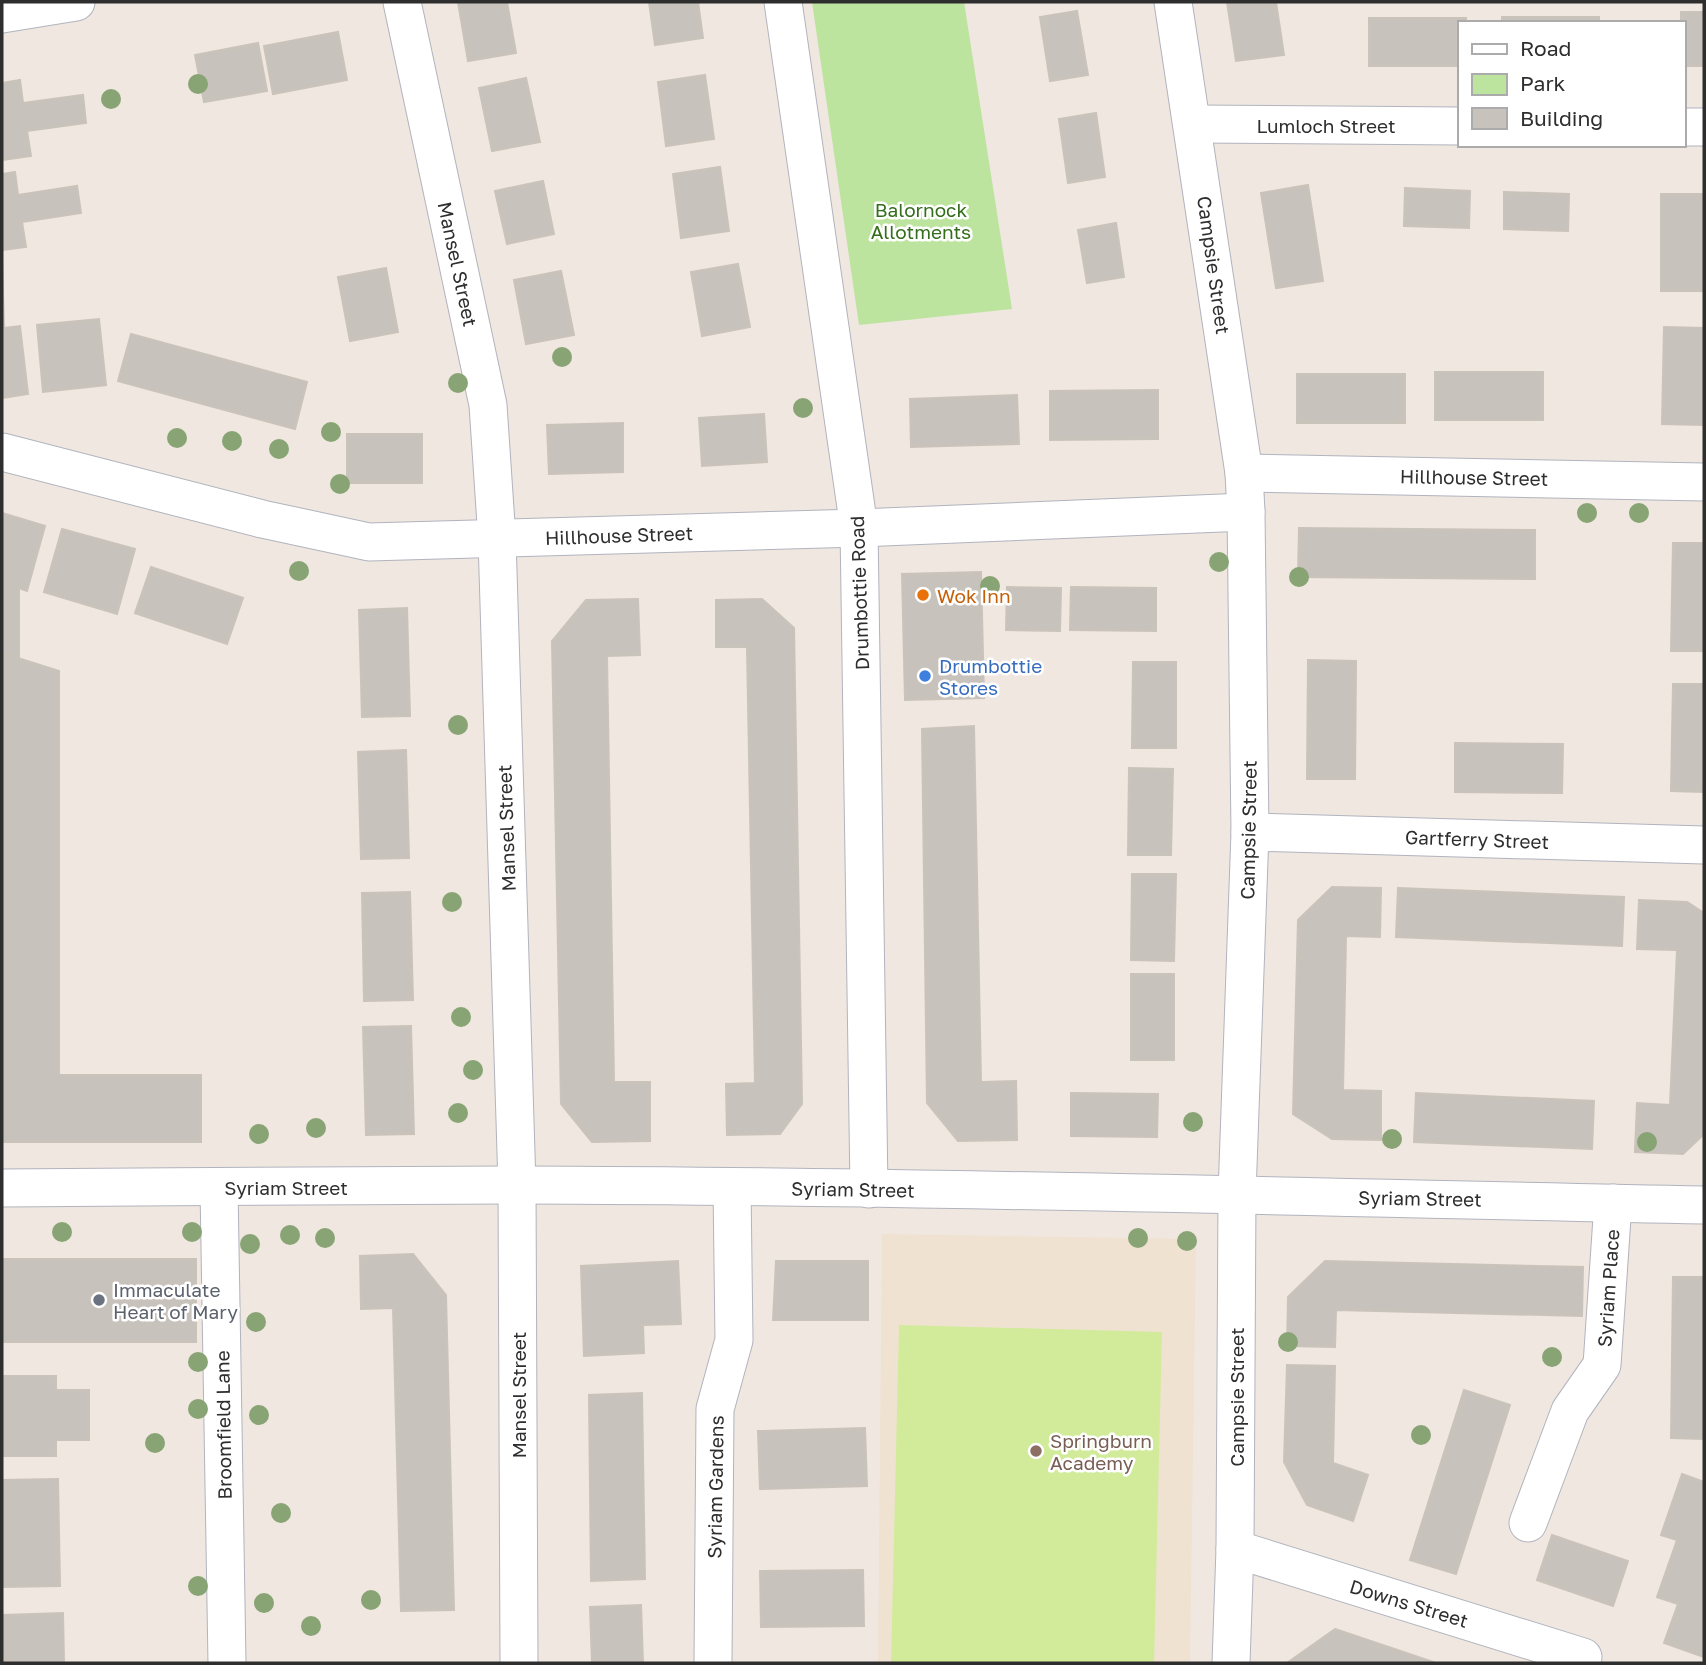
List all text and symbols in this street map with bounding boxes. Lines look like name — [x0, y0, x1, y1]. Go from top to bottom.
legend — [1458, 21, 1685, 147]
text: Road — [1520, 35, 1571, 61]
text: Park — [1520, 70, 1566, 96]
text: Building — [1520, 105, 1603, 131]
street label: Lumloch Street — [1256, 114, 1396, 137]
street label: Campsie Street — [1193, 194, 1235, 336]
park label: Balornock Allotments — [871, 198, 971, 243]
street label: Mansel Street — [434, 200, 482, 328]
street label: Hillhouse Street — [1400, 464, 1548, 490]
street label: Drumbottie Road — [845, 515, 873, 671]
street label: Hillhouse Street — [544, 521, 694, 549]
place label: Wok Inn — [937, 584, 1011, 607]
marker: Wok Inn — [915, 587, 931, 603]
place label: Drumbottie Stores — [939, 654, 1042, 699]
marker: Drumbottie Stores — [917, 668, 933, 684]
street label: Campsie Street — [1235, 760, 1261, 900]
street label: Mansel Street — [492, 764, 520, 892]
street label: Gartferry Street — [1404, 825, 1550, 853]
street label: Syriam Street — [224, 1176, 348, 1199]
street label: Syriam Street — [791, 1176, 915, 1202]
street label: Syriam Street — [1358, 1185, 1482, 1211]
street label: Syriam Place — [1592, 1228, 1624, 1348]
place label: Immaculate Heart of Mary — [113, 1278, 238, 1323]
marker: Immaculate Heart of Mary — [91, 1292, 107, 1308]
street label: Campsie Street — [1225, 1327, 1248, 1467]
street label: Mansel Street — [507, 1332, 530, 1458]
street label: Broomfield Lane — [210, 1350, 236, 1500]
street label: Syriam Gardens — [702, 1415, 728, 1559]
place label: Springburn Academy — [1050, 1429, 1152, 1474]
marker: Springburn Academy — [1028, 1443, 1044, 1459]
street label: Downs Street — [1347, 1574, 1471, 1632]

